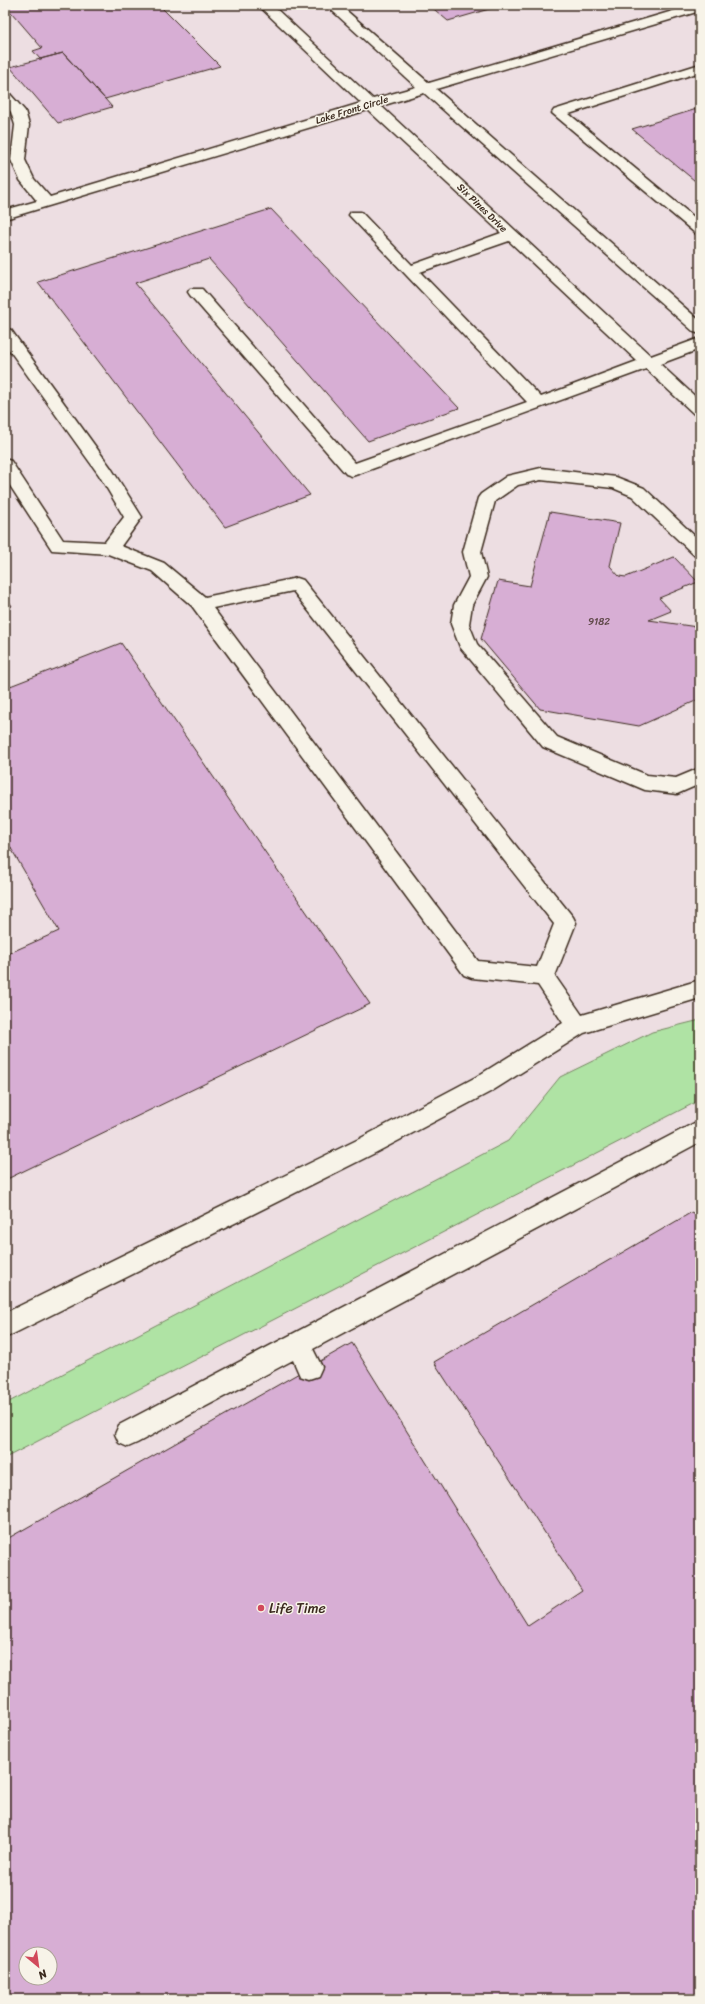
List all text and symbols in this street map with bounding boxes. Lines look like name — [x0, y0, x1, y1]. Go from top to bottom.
street label: Lake Front Circle — [313, 90, 391, 130]
street label: Six Pines Drive — [452, 179, 512, 237]
house number: 9182 — [588, 613, 610, 631]
place label: Life Time — [269, 1596, 326, 1621]
marker: Life Time — [256, 1603, 266, 1613]
north arrow — [18, 1946, 58, 1986]
text: N — [34, 1964, 51, 1985]

